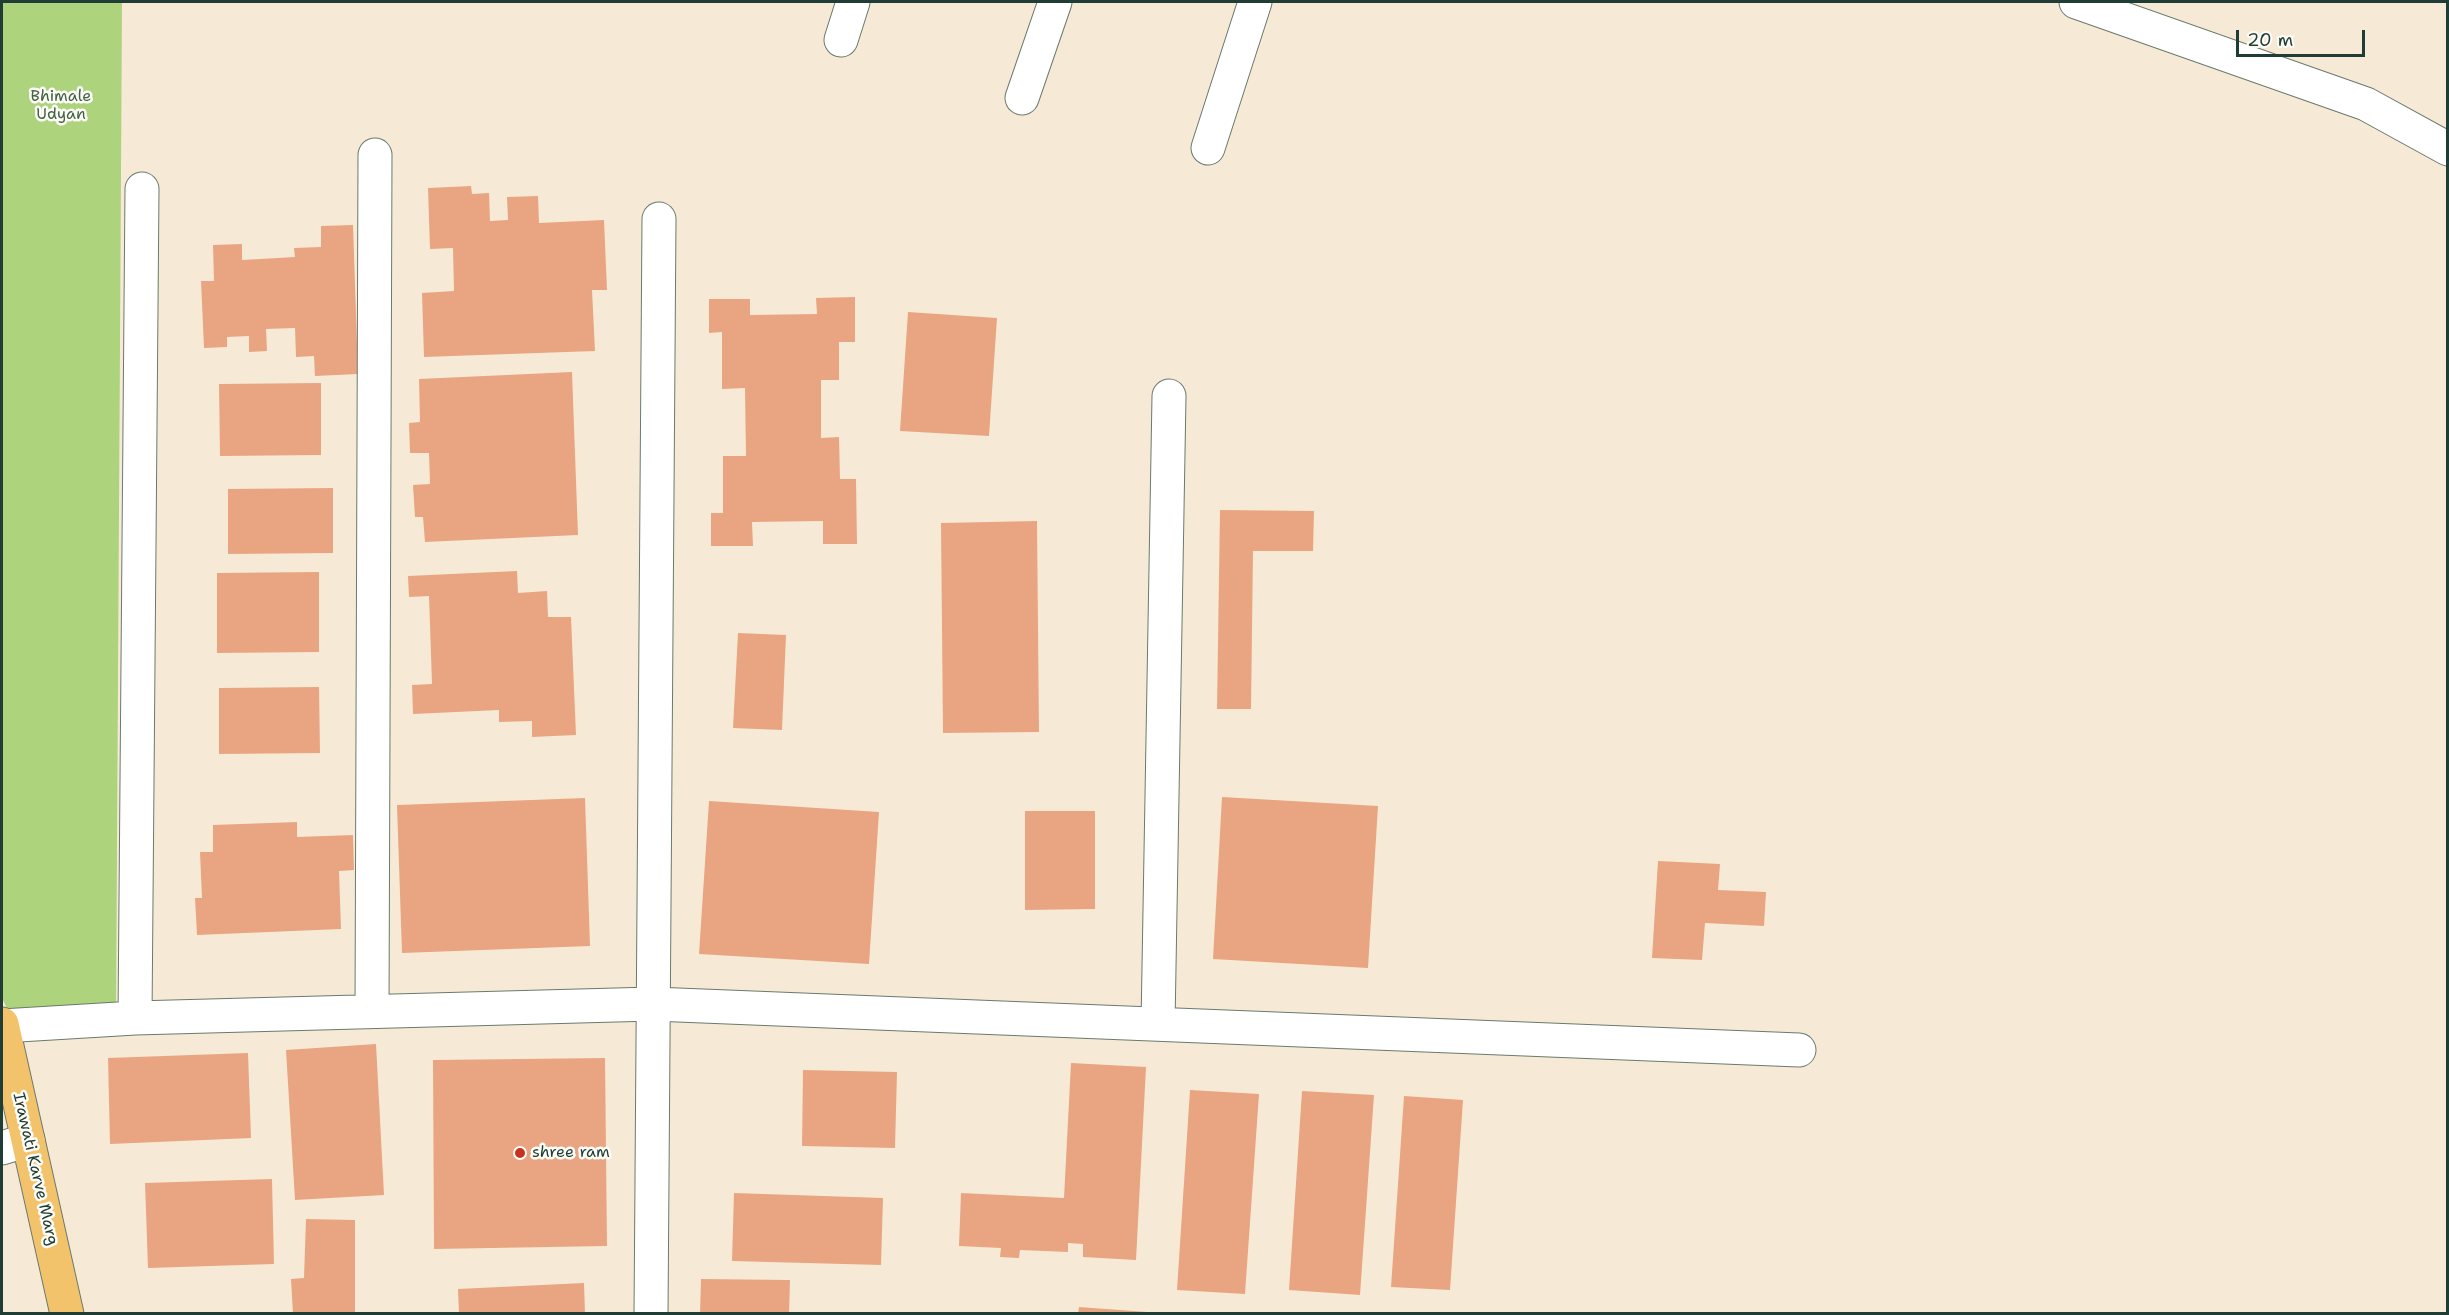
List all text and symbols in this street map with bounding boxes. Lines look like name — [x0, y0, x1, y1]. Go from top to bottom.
scale bar — [2239, 18, 2368, 56]
text: 20 m — [2247, 28, 2293, 52]
park label: Bhimale Udyan — [31, 87, 91, 125]
street label: Irawati Karve Marg — [8, 1091, 62, 1247]
place label: shree ram — [532, 1143, 610, 1163]
marker: shree ram — [513, 1146, 527, 1160]

